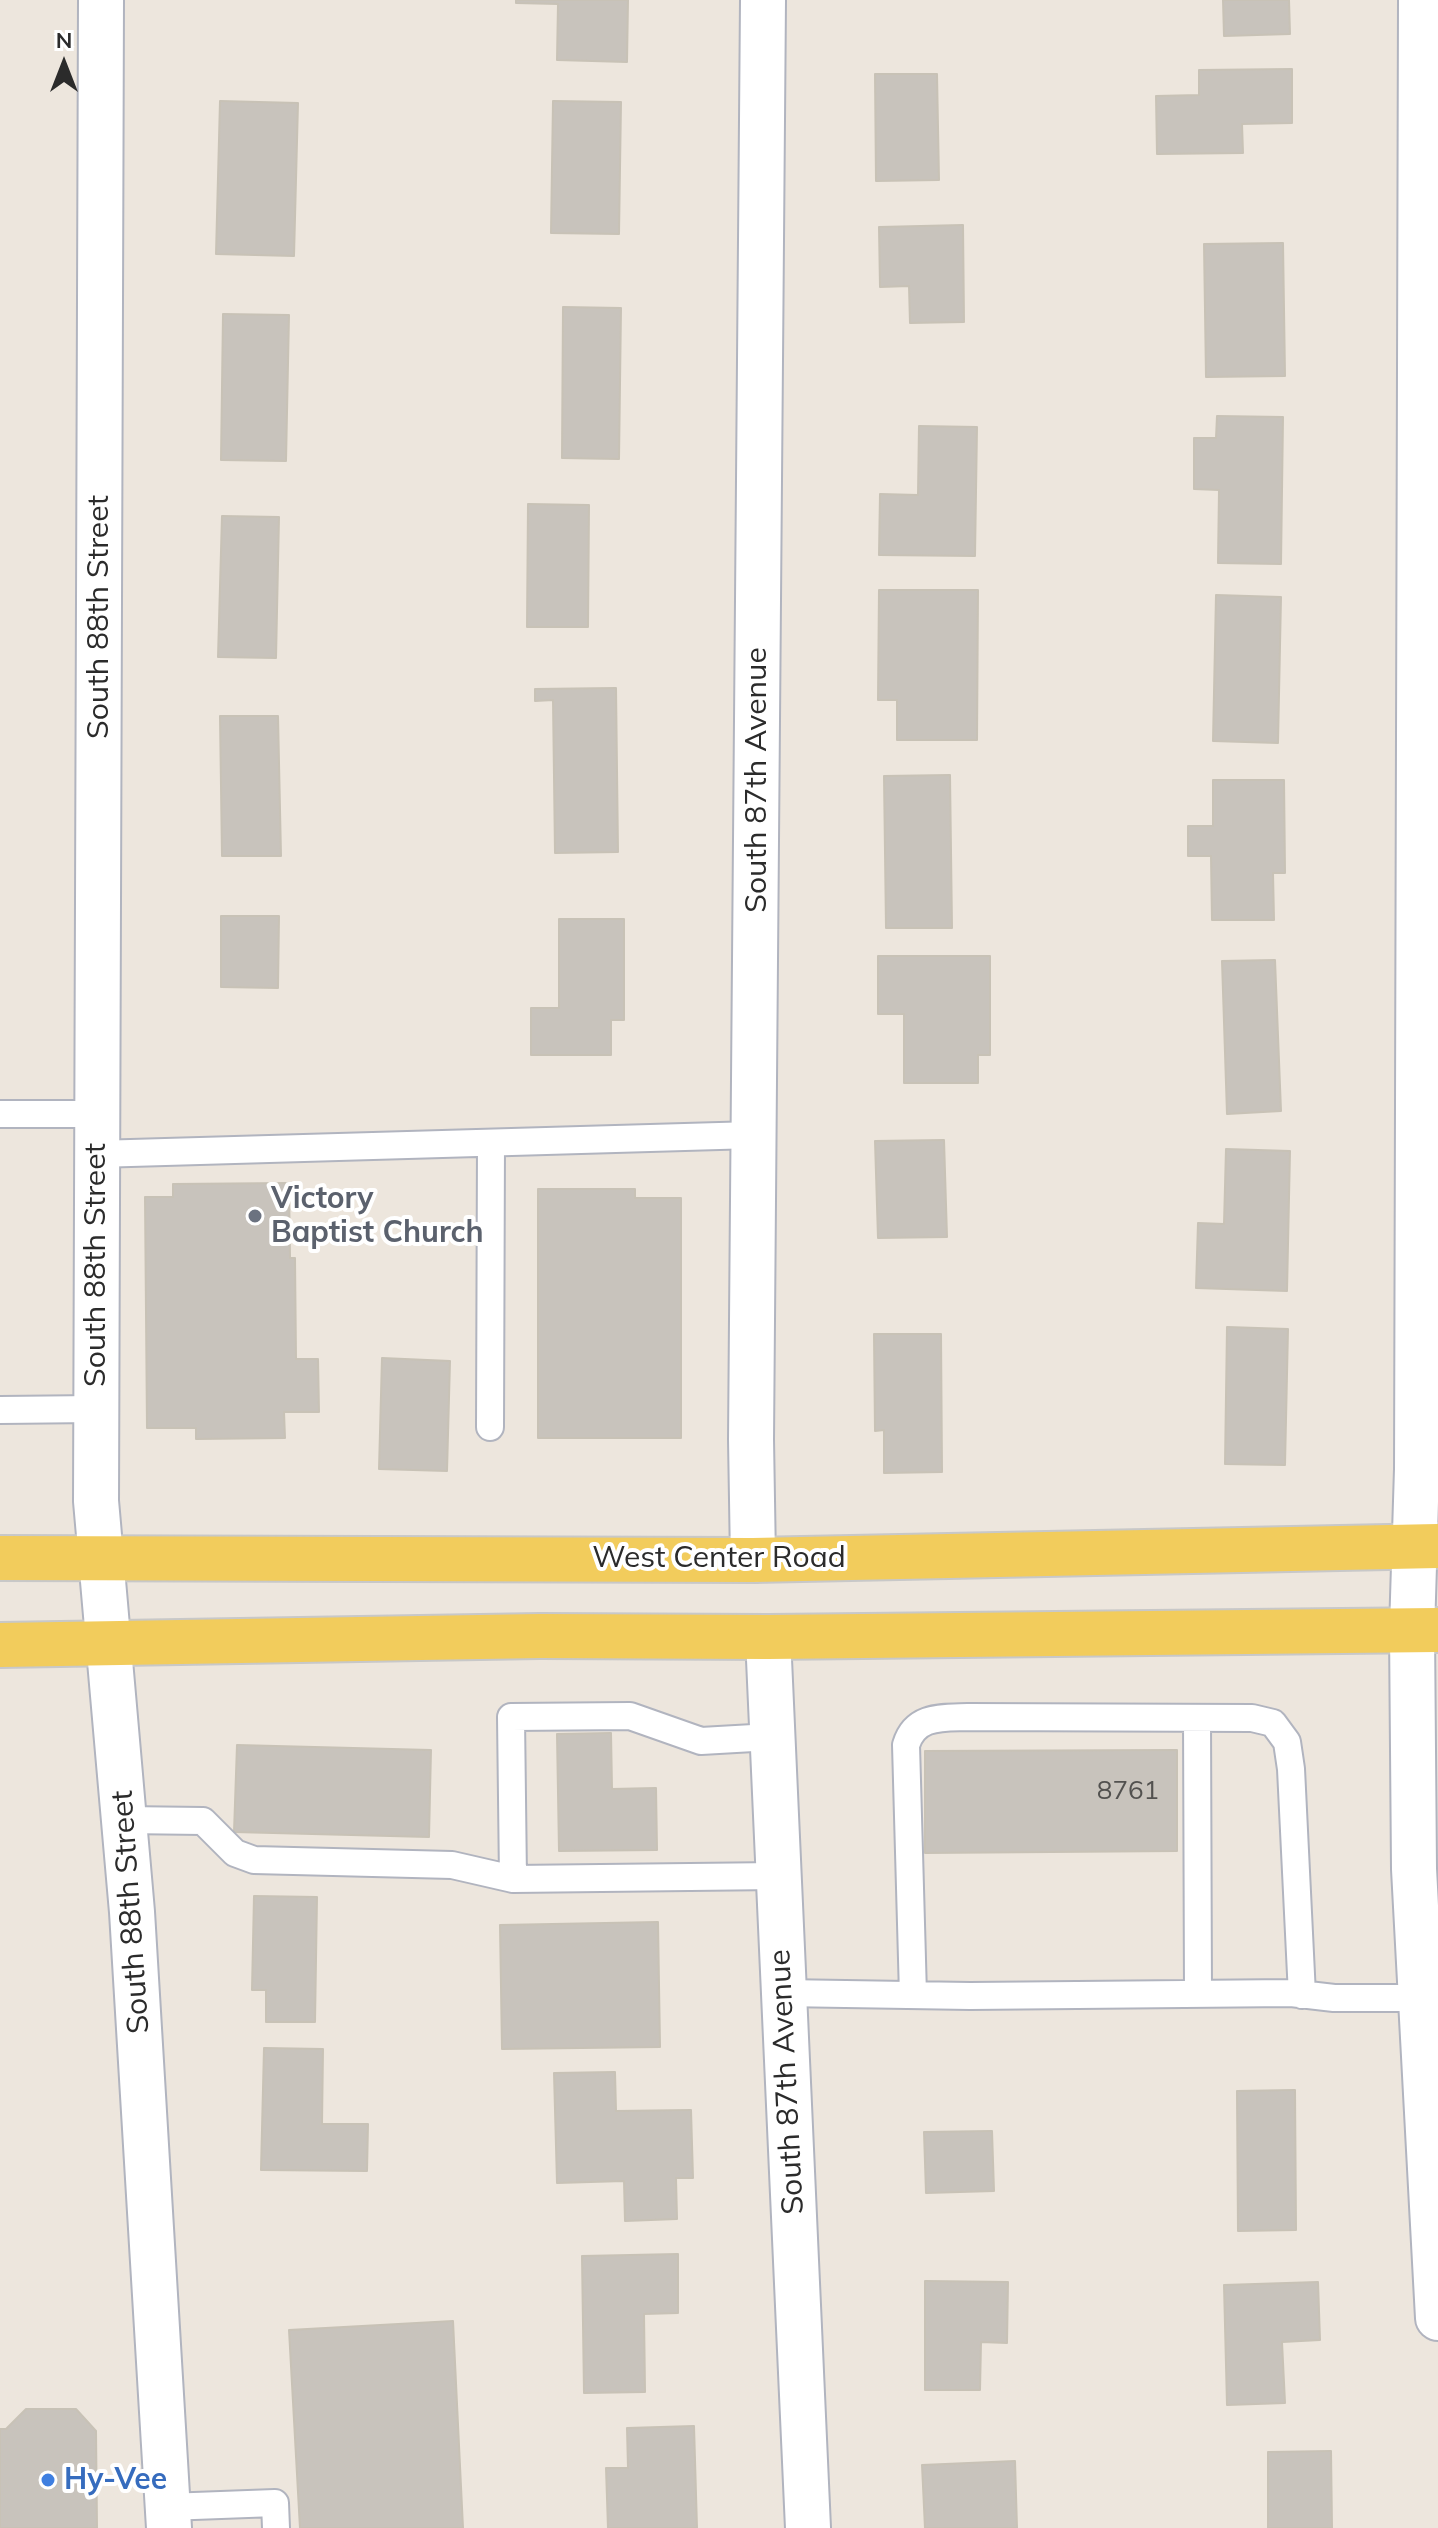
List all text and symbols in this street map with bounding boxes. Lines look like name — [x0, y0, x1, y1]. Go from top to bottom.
north arrow — [24, 24, 104, 104]
text: N — [56, 26, 72, 54]
street label: South 88th Street — [81, 495, 117, 739]
street label: South 87th Avenue — [739, 647, 775, 913]
street label: South 88th Street — [78, 1143, 114, 1387]
place label: Victory Baptist Church — [271, 1181, 484, 1252]
marker: Victory Baptist Church — [246, 1207, 264, 1225]
street label: West Center Road — [592, 1540, 846, 1576]
house number: 8761 — [1097, 1775, 1159, 1807]
street label: South 88th Street — [105, 1789, 157, 2035]
street label: South 87th Avenue — [762, 1949, 812, 2215]
place label: Hy-Vee — [64, 2462, 167, 2498]
marker: Hy-Vee — [39, 2471, 57, 2489]

